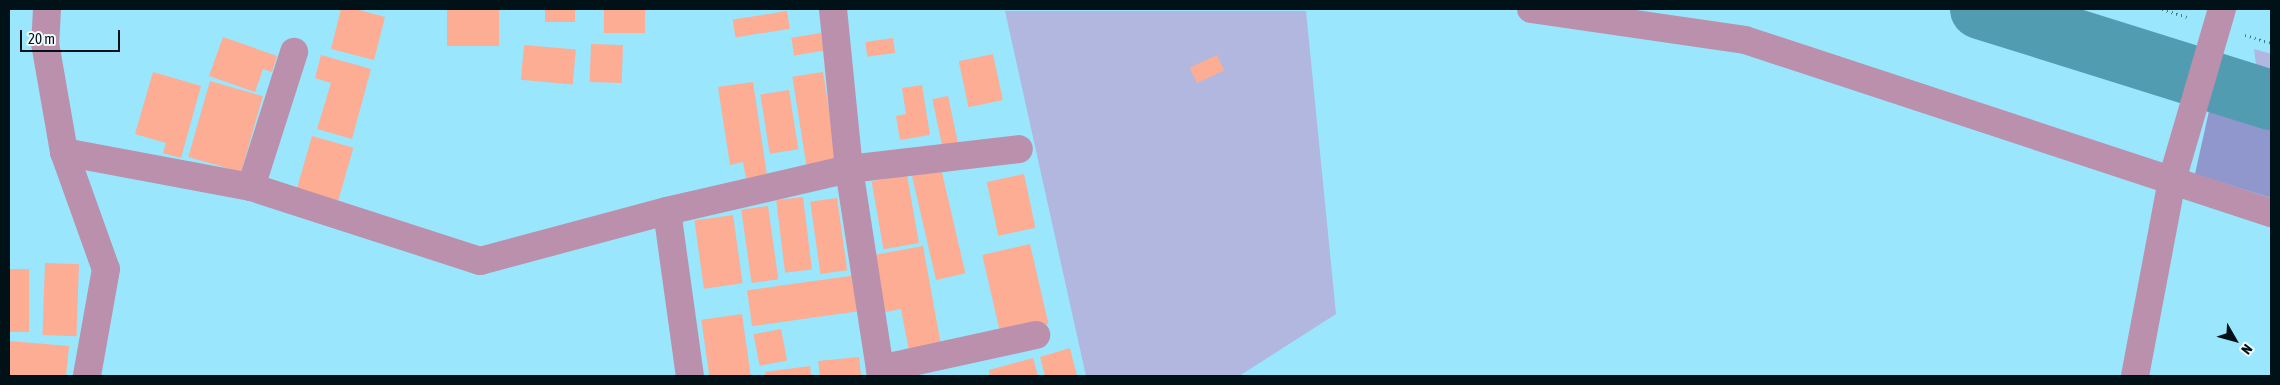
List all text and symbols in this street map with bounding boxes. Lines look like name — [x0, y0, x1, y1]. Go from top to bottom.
scale bar — [22, 20, 122, 52]
text: 20 m — [28, 30, 55, 47]
north arrow — [2210, 315, 2260, 365]
text: N — [2238, 341, 2256, 357]

